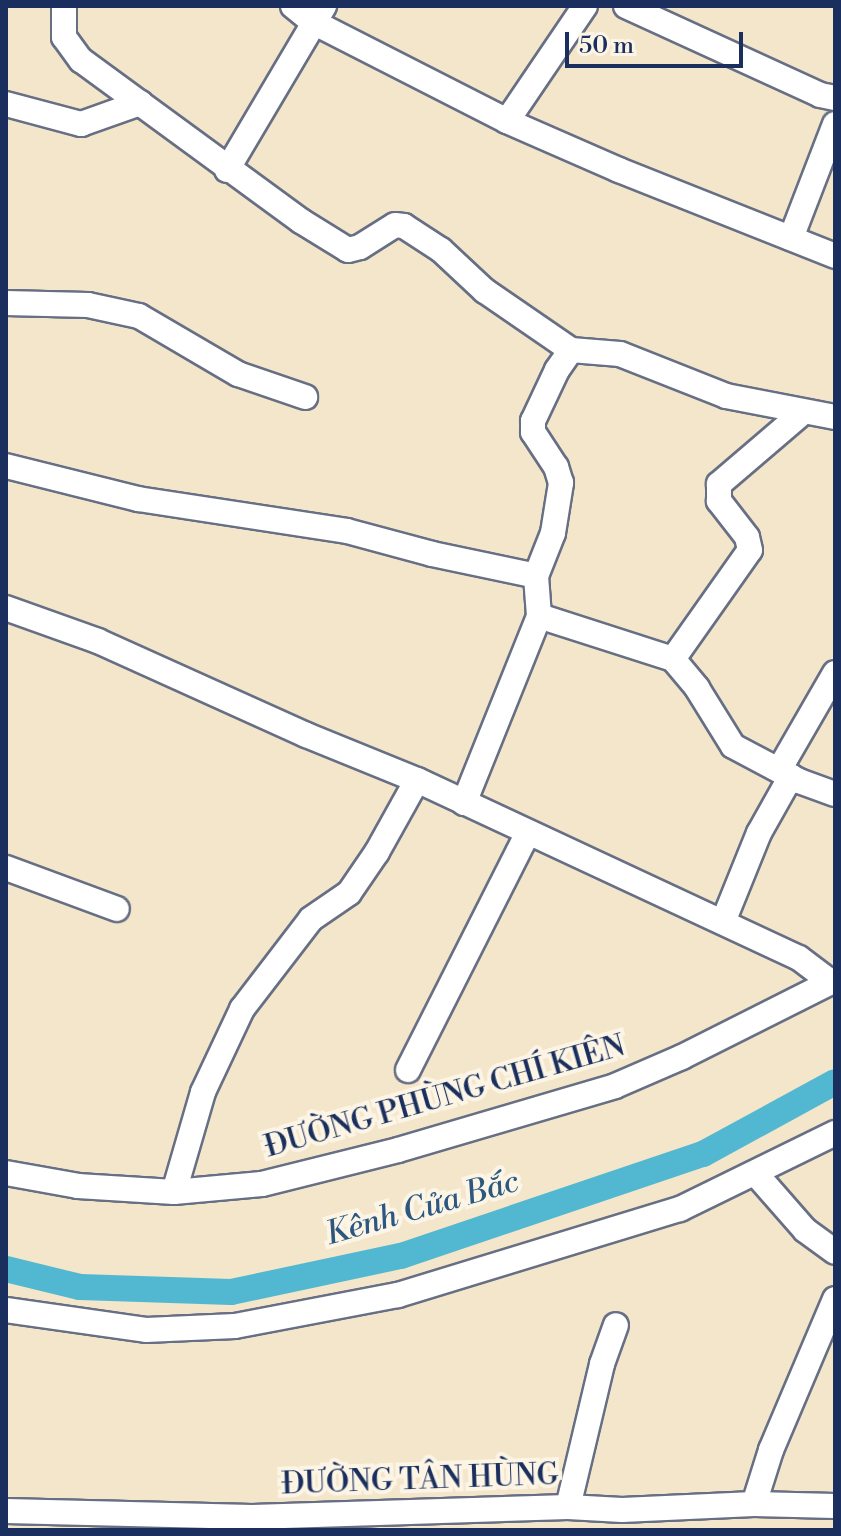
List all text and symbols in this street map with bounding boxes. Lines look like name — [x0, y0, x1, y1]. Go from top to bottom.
scale bar — [569, 16, 747, 66]
text: 50 m — [579, 31, 634, 61]
street label: ĐƯỜNG PHÙNG CHÍ KIÊN — [261, 1028, 629, 1166]
water label: Kênh Cửa Bắc — [321, 1162, 523, 1254]
street label: ĐƯỜNG TÂN HÙNG — [281, 1457, 559, 1503]

